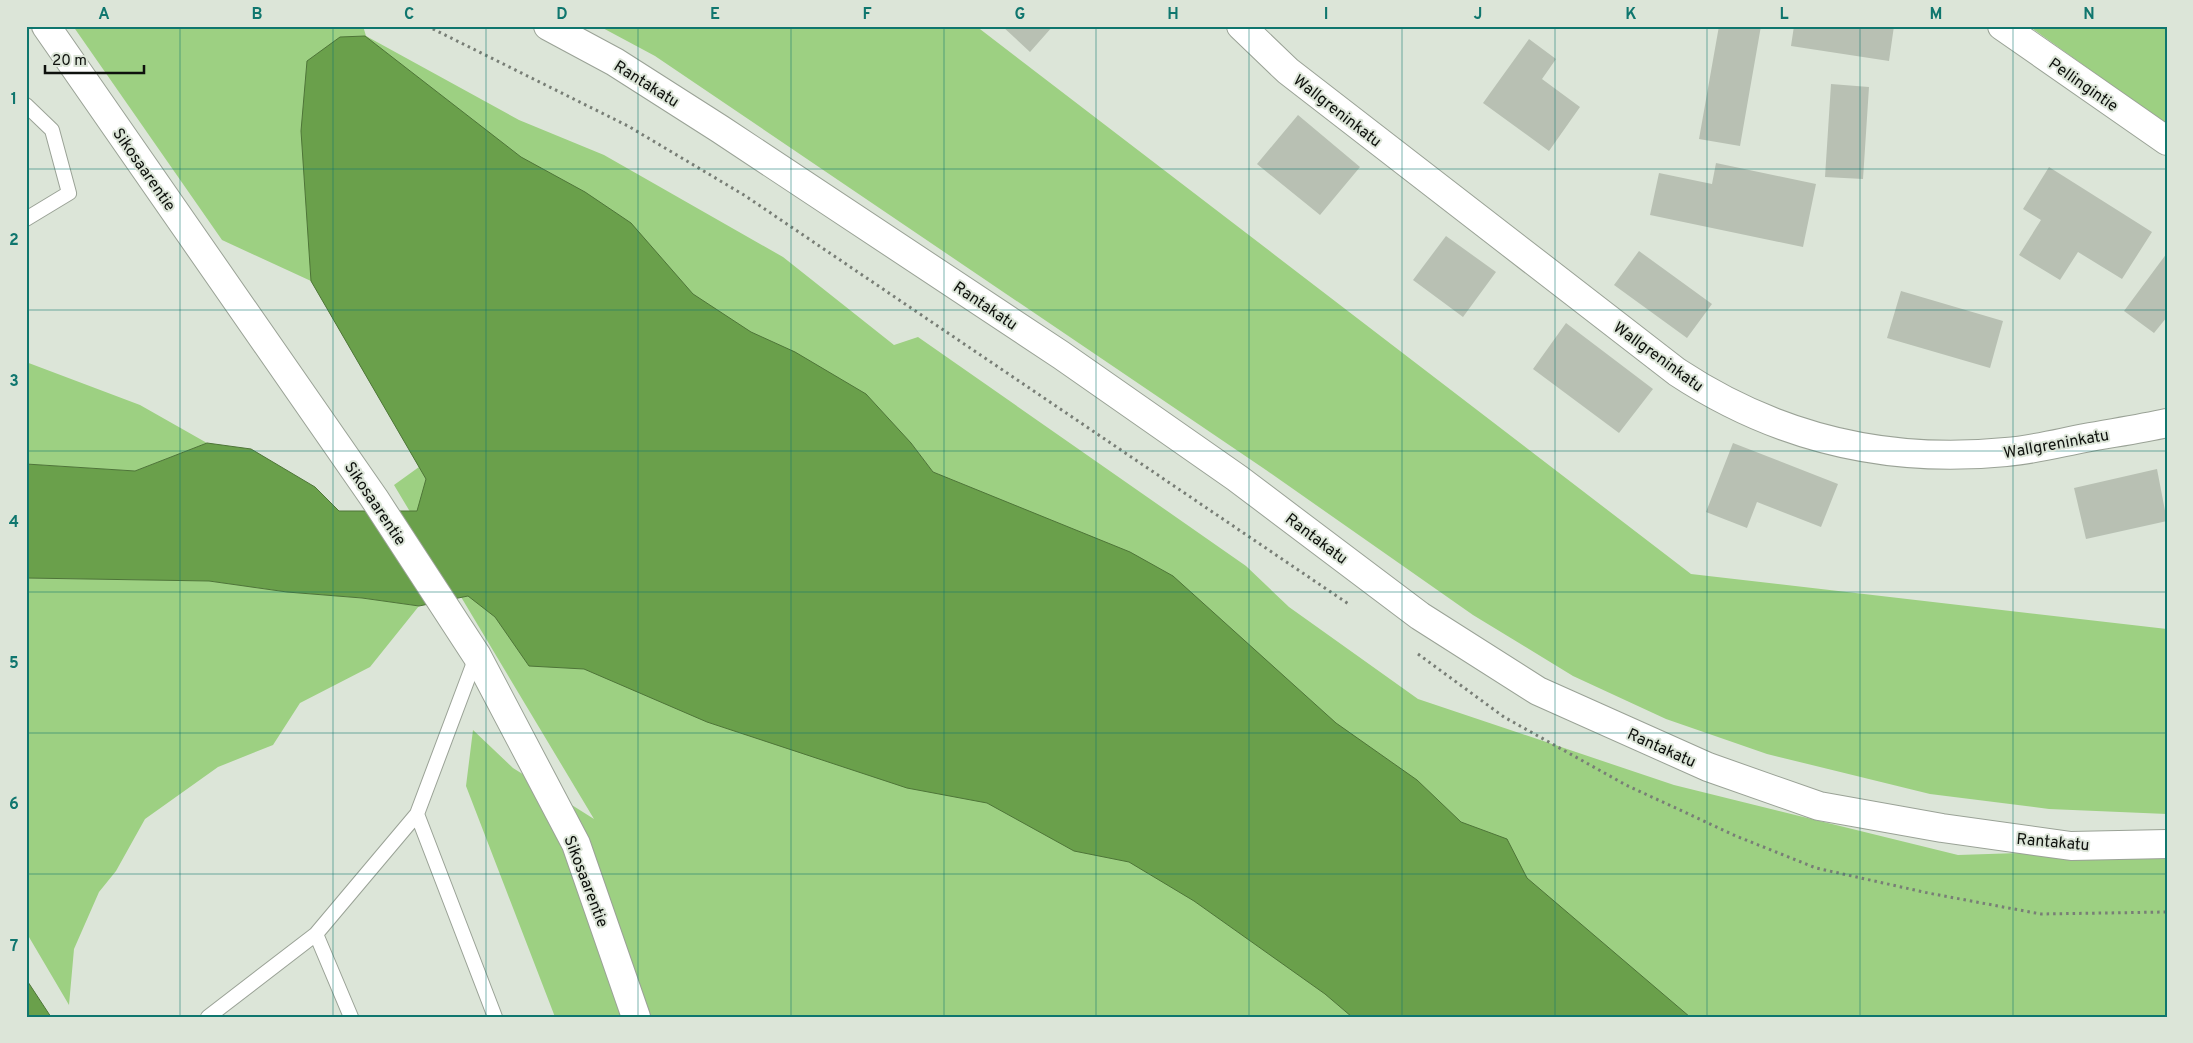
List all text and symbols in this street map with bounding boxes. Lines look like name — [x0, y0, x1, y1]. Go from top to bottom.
text: A — [98, 5, 110, 25]
text: B — [251, 5, 263, 25]
text: C — [404, 5, 414, 25]
text: D — [556, 5, 568, 25]
text: E — [710, 5, 720, 25]
text: F — [862, 5, 872, 25]
text: G — [1015, 5, 1025, 25]
text: H — [1167, 5, 1179, 25]
text: I — [1324, 5, 1328, 25]
text: J — [1474, 5, 1482, 25]
text: K — [1625, 5, 1637, 25]
text: L — [1779, 5, 1789, 25]
text: M — [1930, 5, 1942, 25]
text: N — [2083, 5, 2095, 25]
scale bar — [45, 42, 144, 74]
text: 20 m — [52, 52, 87, 71]
street label: Pellingintie — [2044, 54, 2122, 117]
street label: Rantakatu — [610, 57, 682, 113]
street label: Wallgreninkatu — [1289, 71, 1385, 152]
text: 1 — [11, 90, 17, 110]
street label: Sikosaarentie — [107, 125, 179, 215]
text: 2 — [9, 231, 19, 251]
street label: Rantakatu — [949, 278, 1021, 335]
street label: Wallgreninkatu — [1609, 318, 1707, 397]
text: 3 — [9, 372, 19, 392]
street label: Wallgreninkatu — [2002, 426, 2111, 464]
street label: Sikosaarentie — [339, 458, 410, 550]
street label: Rantakatu — [1281, 510, 1351, 570]
text: 4 — [9, 513, 19, 533]
text: 5 — [9, 654, 19, 674]
street label: Rantakatu — [1624, 725, 1699, 773]
text: 6 — [9, 795, 19, 815]
street label: Rantakatu — [2016, 830, 2090, 856]
street label: Sikosaarentie — [558, 833, 612, 930]
text: 7 — [10, 937, 18, 957]

